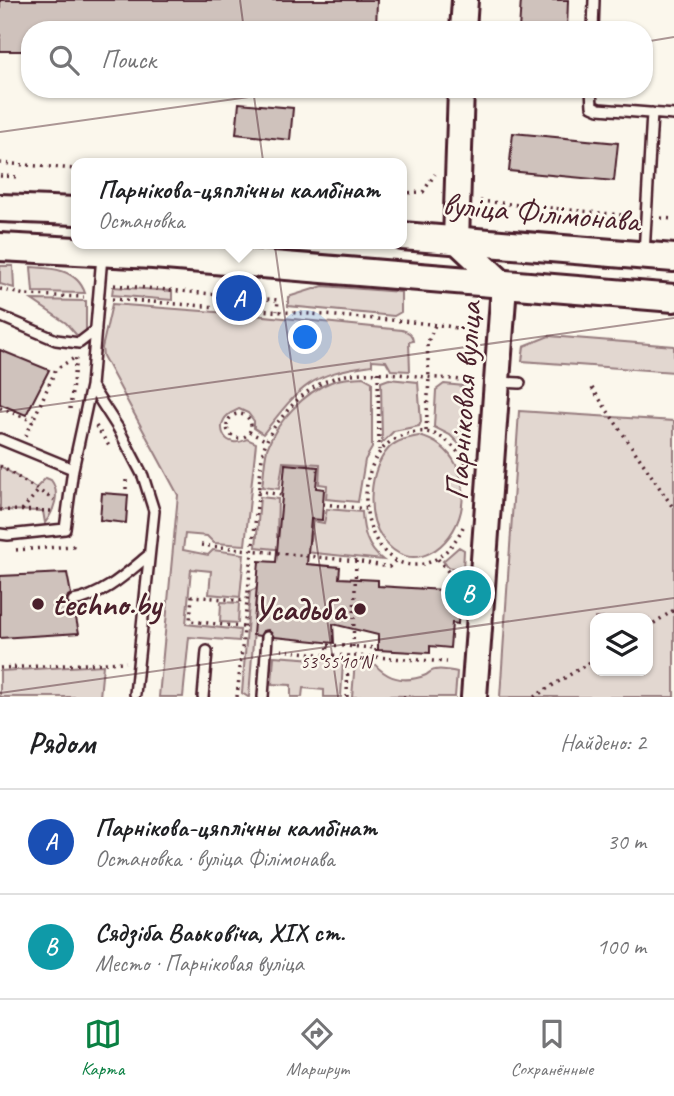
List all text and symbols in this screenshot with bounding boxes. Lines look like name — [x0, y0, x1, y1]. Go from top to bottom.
search box — [21, 21, 653, 98]
icon: search — [45, 41, 83, 79]
text: Поиск — [101, 43, 156, 76]
popup — [71, 158, 407, 249]
text: Парнікова-цяплічны камбінат — [98, 173, 380, 206]
street label: вуліца Філімонава — [441, 182, 644, 242]
text: Остановка — [98, 206, 184, 235]
pin: A — [216, 272, 262, 324]
street label: Парніковая вуліца — [435, 298, 491, 502]
your location — [288, 320, 322, 354]
pin: B — [445, 567, 491, 619]
place label: techno.by — [52, 583, 163, 625]
place label: Усадьба — [253, 588, 348, 630]
marker: techno.by — [30, 596, 46, 612]
marker: Усадьба — [352, 601, 368, 617]
map controls — [590, 613, 653, 676]
button: layers — [590, 613, 653, 676]
text: 53°55'10"N — [301, 651, 375, 673]
text: Рядом — [28, 724, 95, 762]
text: Найдено: 2 — [560, 728, 646, 757]
text: Парнікова-цяплічны камбінат — [95, 811, 377, 844]
text: A — [45, 827, 57, 856]
text: 30 m — [607, 827, 646, 856]
text: Остановка · вуліца Філімонава — [95, 844, 334, 873]
text: Сядзіба Ваьковіча, XIX ст. — [95, 916, 345, 949]
text: B — [45, 932, 57, 961]
text: 100 m — [597, 932, 646, 961]
text: Место · Парніковая вуліца — [95, 949, 304, 978]
tab: Карта — [81, 1015, 124, 1081]
tab: Маршрут — [286, 1015, 349, 1081]
tab: Сохранённые — [511, 1015, 593, 1081]

